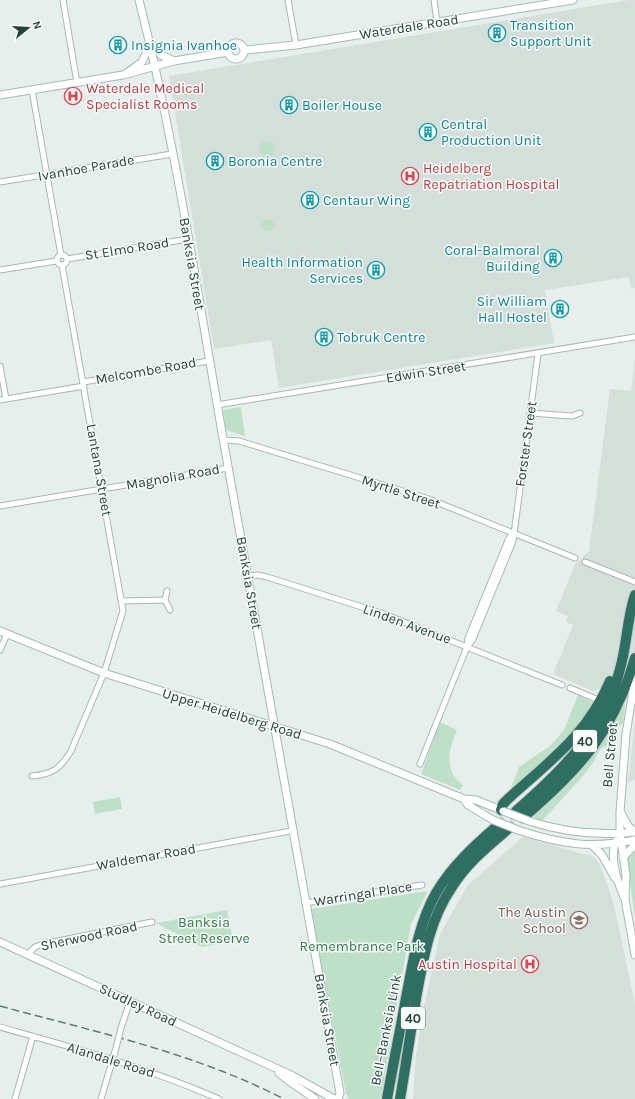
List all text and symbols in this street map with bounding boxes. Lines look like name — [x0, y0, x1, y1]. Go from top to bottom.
north arrow — [8, 8, 48, 48]
street label: Waterdale Road — [358, 11, 460, 43]
place label: Transition Support Unit — [510, 17, 592, 50]
text: N — [30, 19, 44, 31]
building icon: Transition Support Unit — [487, 23, 507, 43]
building icon: Insignia Ivanhoe — [108, 35, 128, 55]
place label: Insignia Ivanhoe — [131, 37, 237, 54]
place label: Waterdale Medical Specialist Rooms — [86, 80, 204, 113]
hospital icon: Waterdale Medical Specialist Rooms — [63, 86, 83, 106]
building icon: Boiler House — [279, 95, 299, 115]
place label: Boiler House — [302, 97, 382, 114]
place label: Central Production Unit — [441, 116, 541, 149]
building icon: Central Production Unit — [418, 122, 438, 142]
street label: Ivanhoe Parade — [37, 151, 135, 185]
building icon: Boronia Centre — [205, 151, 225, 171]
place label: Boronia Centre — [228, 153, 322, 170]
place label: Heidelberg Repatriation Hospital — [423, 160, 559, 193]
hospital icon: Heidelberg Repatriation Hospital — [400, 166, 420, 186]
building icon: Centaur Wing — [300, 190, 320, 210]
place label: Centaur Wing — [323, 192, 410, 209]
street label: Banksia Street — [175, 216, 209, 312]
street label: St Elmo Road — [84, 234, 170, 264]
place label: Coral-Balmoral Building — [444, 242, 540, 275]
building icon: Coral-Balmoral Building — [543, 248, 563, 268]
place label: Health Information Services — [242, 254, 363, 287]
building icon: Health Information Services — [366, 260, 386, 280]
place label: Sir William Hall Hostel — [476, 293, 547, 326]
building icon: Sir William Hall Hostel — [550, 299, 570, 319]
building icon: Tobruk Centre — [314, 327, 334, 347]
place label: Tobruk Centre — [337, 329, 425, 346]
street label: Melcombe Road — [94, 354, 198, 388]
street label: Edwin Street — [385, 357, 467, 387]
street label: Forster Street — [512, 400, 540, 488]
street label: Lantana Street — [83, 422, 115, 518]
street label: Magnolia Road — [125, 460, 221, 494]
street label: Myrtle Street — [360, 471, 442, 513]
street label: Banksia Street — [232, 535, 266, 631]
street label: Linden Avenue — [361, 600, 453, 648]
street label: Upper Heidelberg Road — [160, 685, 304, 743]
street label: Bell Street — [599, 722, 621, 788]
road number: 40 — [573, 730, 597, 752]
street label: Waldemar Road — [95, 840, 197, 874]
street label: Warringal Place — [313, 878, 413, 910]
place label: The Austin School — [498, 904, 566, 937]
school or university icon: The Austin School — [569, 910, 589, 930]
park label: Banksia Street Reserve — [158, 914, 250, 947]
street label: Sherwood Road — [39, 917, 139, 955]
park label: Remembrance Park — [300, 938, 425, 955]
hospital icon: Austin Hospital — [520, 954, 540, 974]
place label: Austin Hospital — [418, 956, 517, 973]
street label: Banksia Street — [310, 972, 344, 1068]
street label: Bell–Banksia Link — [367, 973, 405, 1087]
street label: Studley Road — [96, 980, 180, 1030]
road number: 40 — [401, 1007, 425, 1029]
street label: Alandale Road — [65, 1039, 157, 1081]

